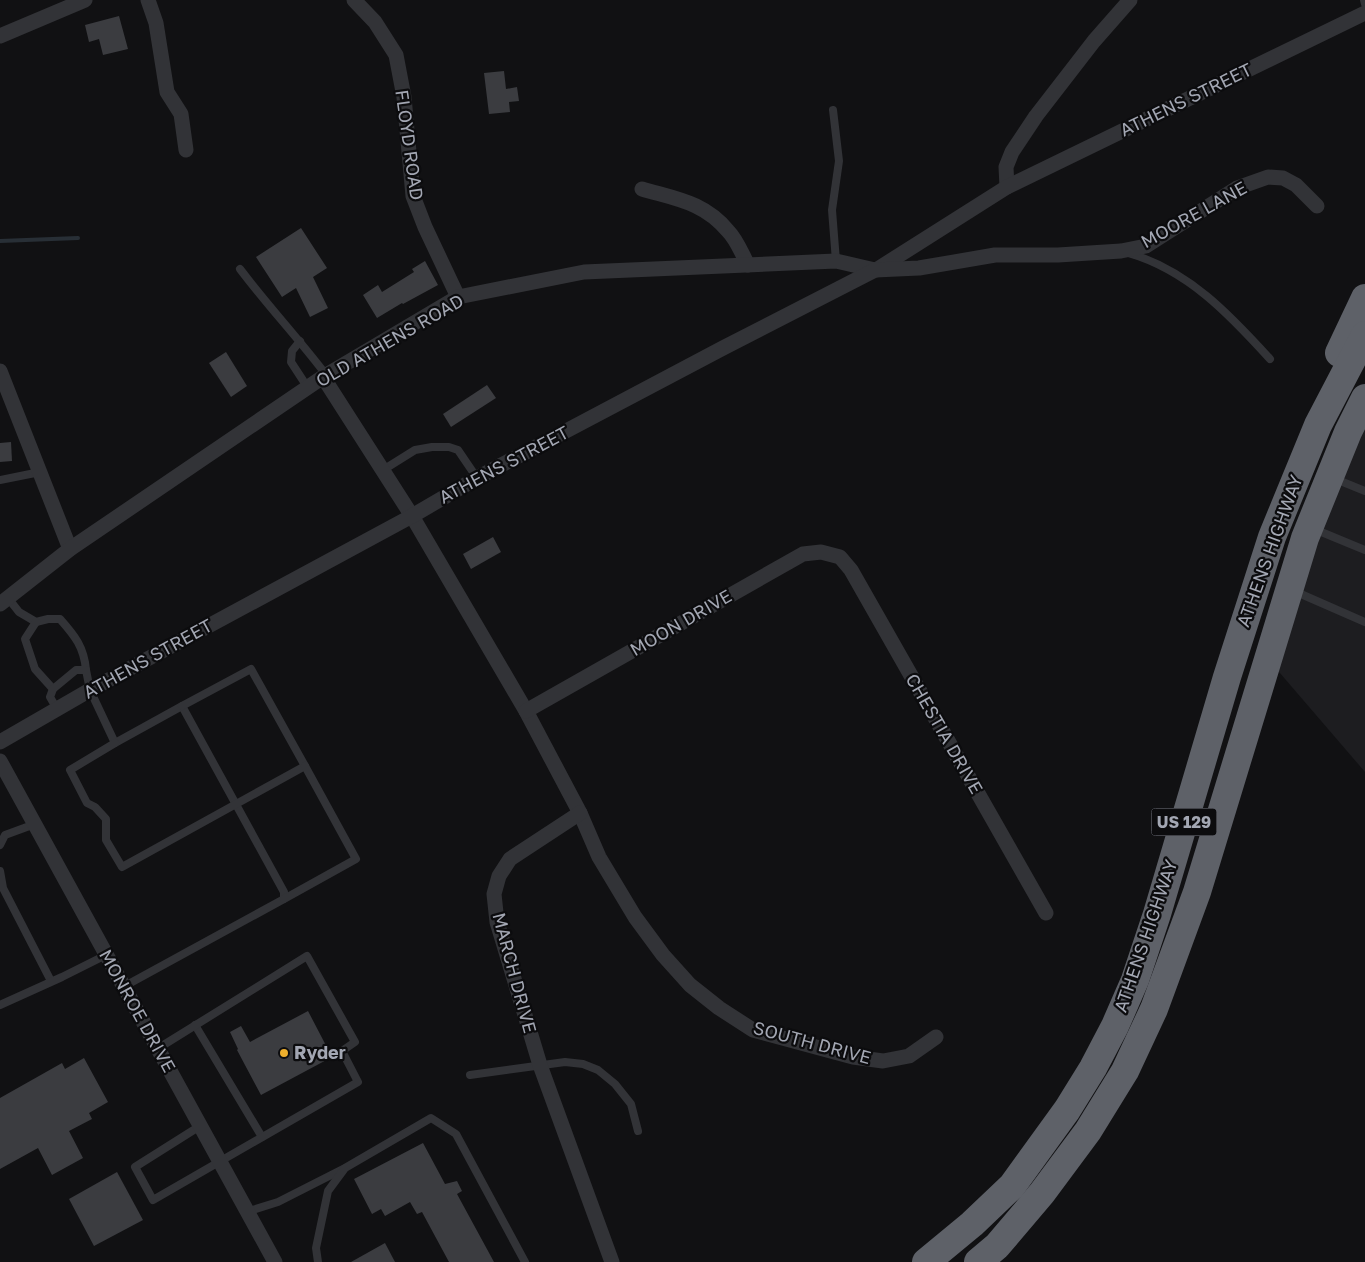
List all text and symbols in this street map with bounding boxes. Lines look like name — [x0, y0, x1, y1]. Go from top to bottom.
street label: ATHENS STREET — [1116, 58, 1255, 141]
street label: FLOYD ROAD — [391, 88, 429, 202]
street label: MOORE LANE — [1137, 176, 1250, 252]
street label: OLD ATHENS ROAD — [312, 289, 467, 391]
street label: ATHENS STREET — [435, 421, 572, 508]
street label: ATHENS HIGHWAY — [1231, 471, 1307, 630]
street label: MOON DRIVE — [626, 584, 735, 660]
street label: ATHENS STREET — [79, 614, 216, 703]
street label: CHESTIA DRIVE — [902, 669, 988, 798]
road number: US 129 — [1152, 809, 1216, 836]
street label: ATHENS HIGHWAY — [1109, 856, 1182, 1015]
street label: MARCH DRIVE — [488, 910, 542, 1035]
street label: MONROE DRIVE — [95, 945, 181, 1076]
street label: SOUTH DRIVE — [751, 1016, 873, 1068]
place label: Ryder — [294, 1041, 346, 1063]
marker: Ryder — [278, 1047, 290, 1059]

